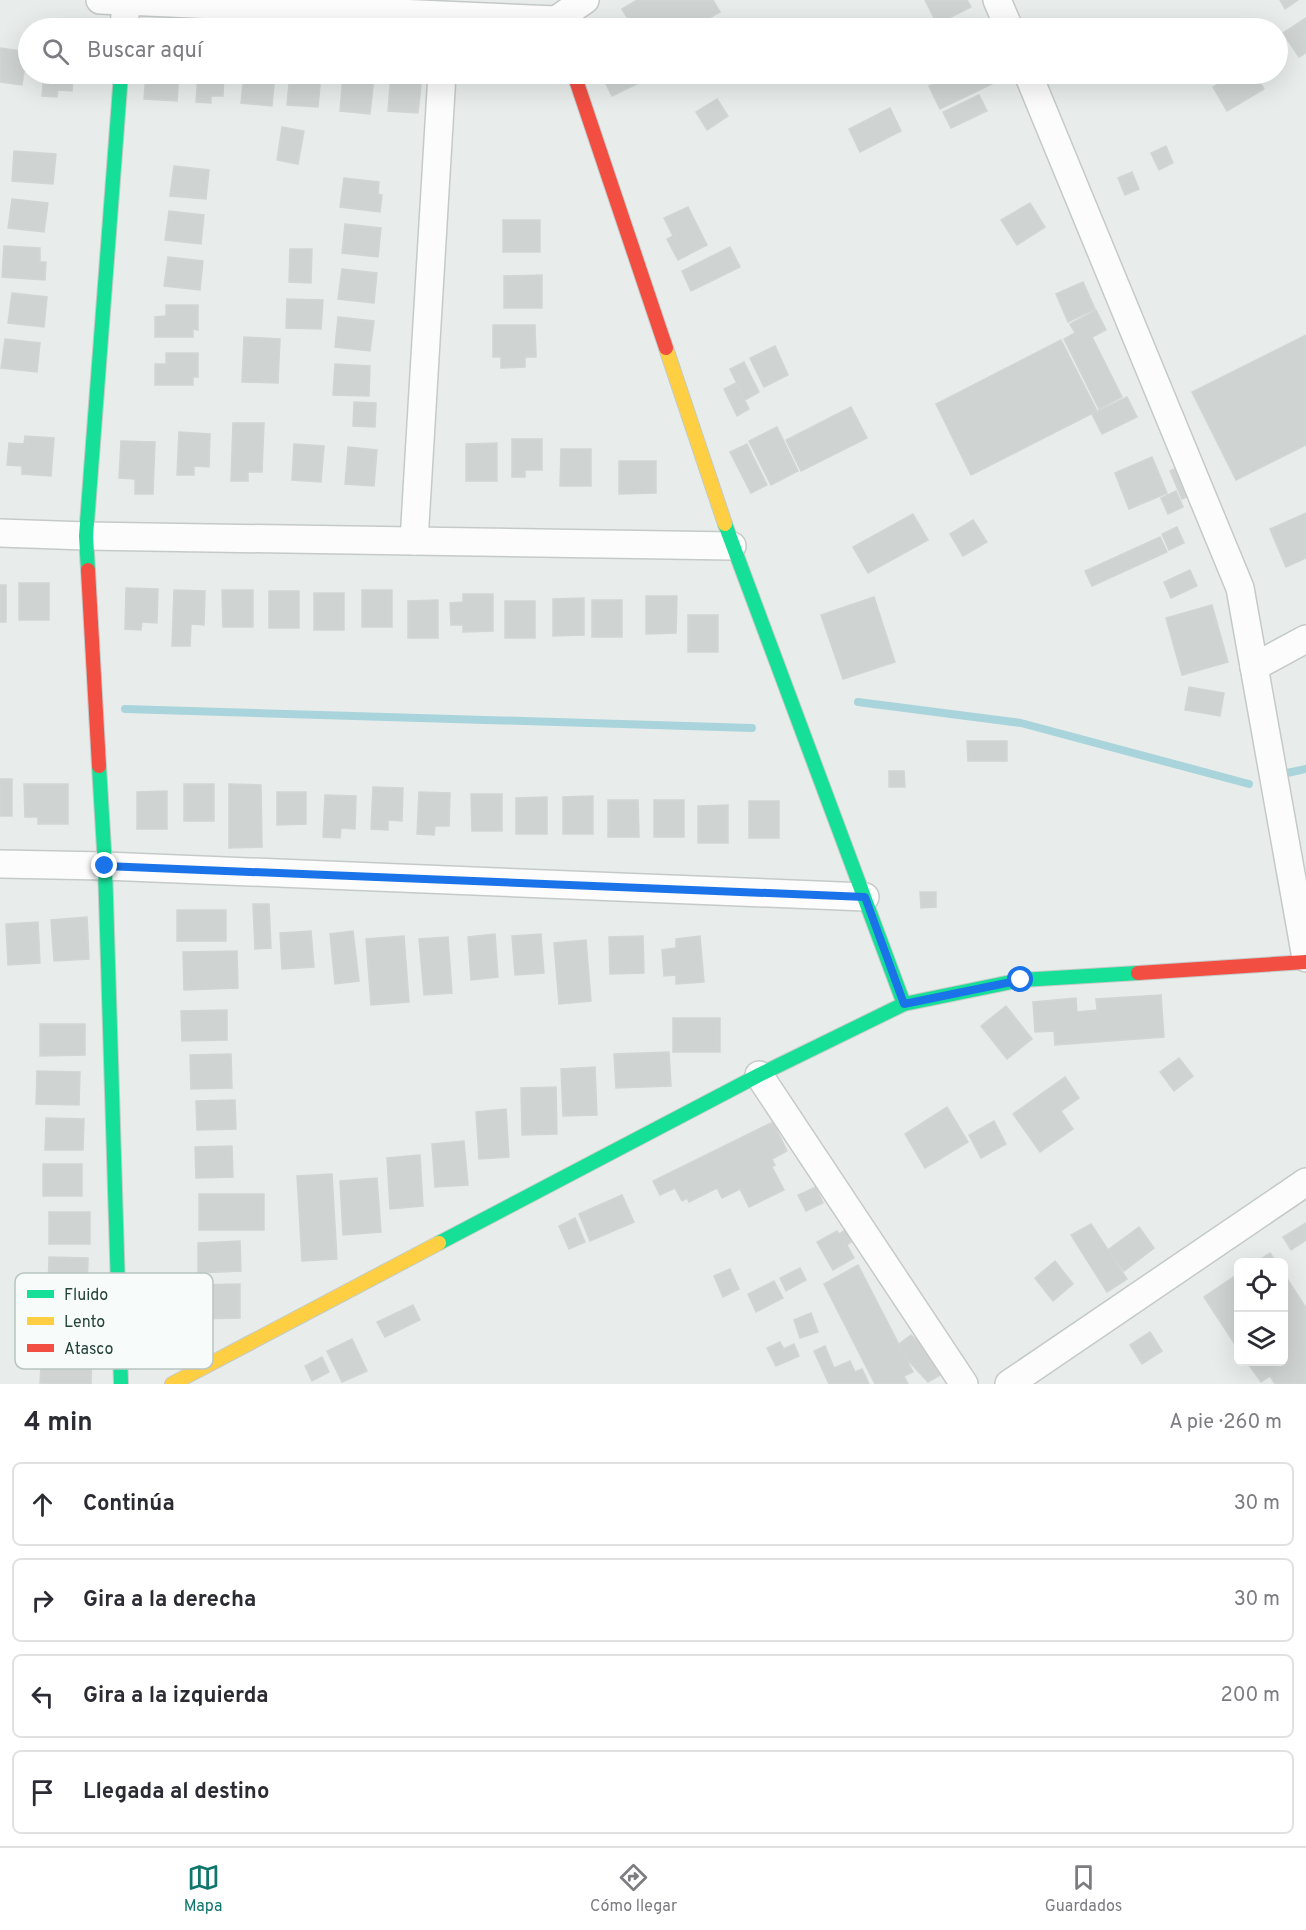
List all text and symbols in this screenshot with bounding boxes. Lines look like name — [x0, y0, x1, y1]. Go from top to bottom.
search box — [18, 18, 1288, 84]
icon: search — [39, 35, 72, 68]
text: Buscar aquí — [87, 38, 203, 65]
route end — [91, 852, 117, 878]
route start — [1007, 966, 1033, 992]
map controls — [1234, 1258, 1288, 1366]
button: locate — [1234, 1258, 1288, 1312]
legend — [15, 1273, 213, 1369]
text: Fluido — [64, 1286, 108, 1306]
button: layers — [1234, 1312, 1288, 1366]
text: Lento — [64, 1313, 105, 1333]
text: Atasco — [64, 1340, 113, 1360]
text: 4 min — [24, 1407, 93, 1440]
text: A pie · 260 m — [1169, 1410, 1282, 1436]
icon: ahead — [26, 1488, 59, 1521]
text: Continúa — [83, 1491, 175, 1518]
text: 30 m — [1234, 1491, 1280, 1517]
icon: right — [26, 1584, 59, 1617]
text: Gira a la derecha — [83, 1587, 256, 1614]
text: 30 m — [1234, 1587, 1280, 1613]
icon: left — [26, 1680, 59, 1713]
text: Gira a la izquierda — [83, 1683, 269, 1710]
text: 200 m — [1221, 1683, 1280, 1709]
icon: arrive — [26, 1776, 59, 1809]
text: Llegada al destino — [83, 1779, 269, 1806]
tab: Mapa — [184, 1861, 222, 1917]
tab: Cómo llegar — [590, 1861, 677, 1917]
tab: Guardados — [1045, 1861, 1122, 1917]

